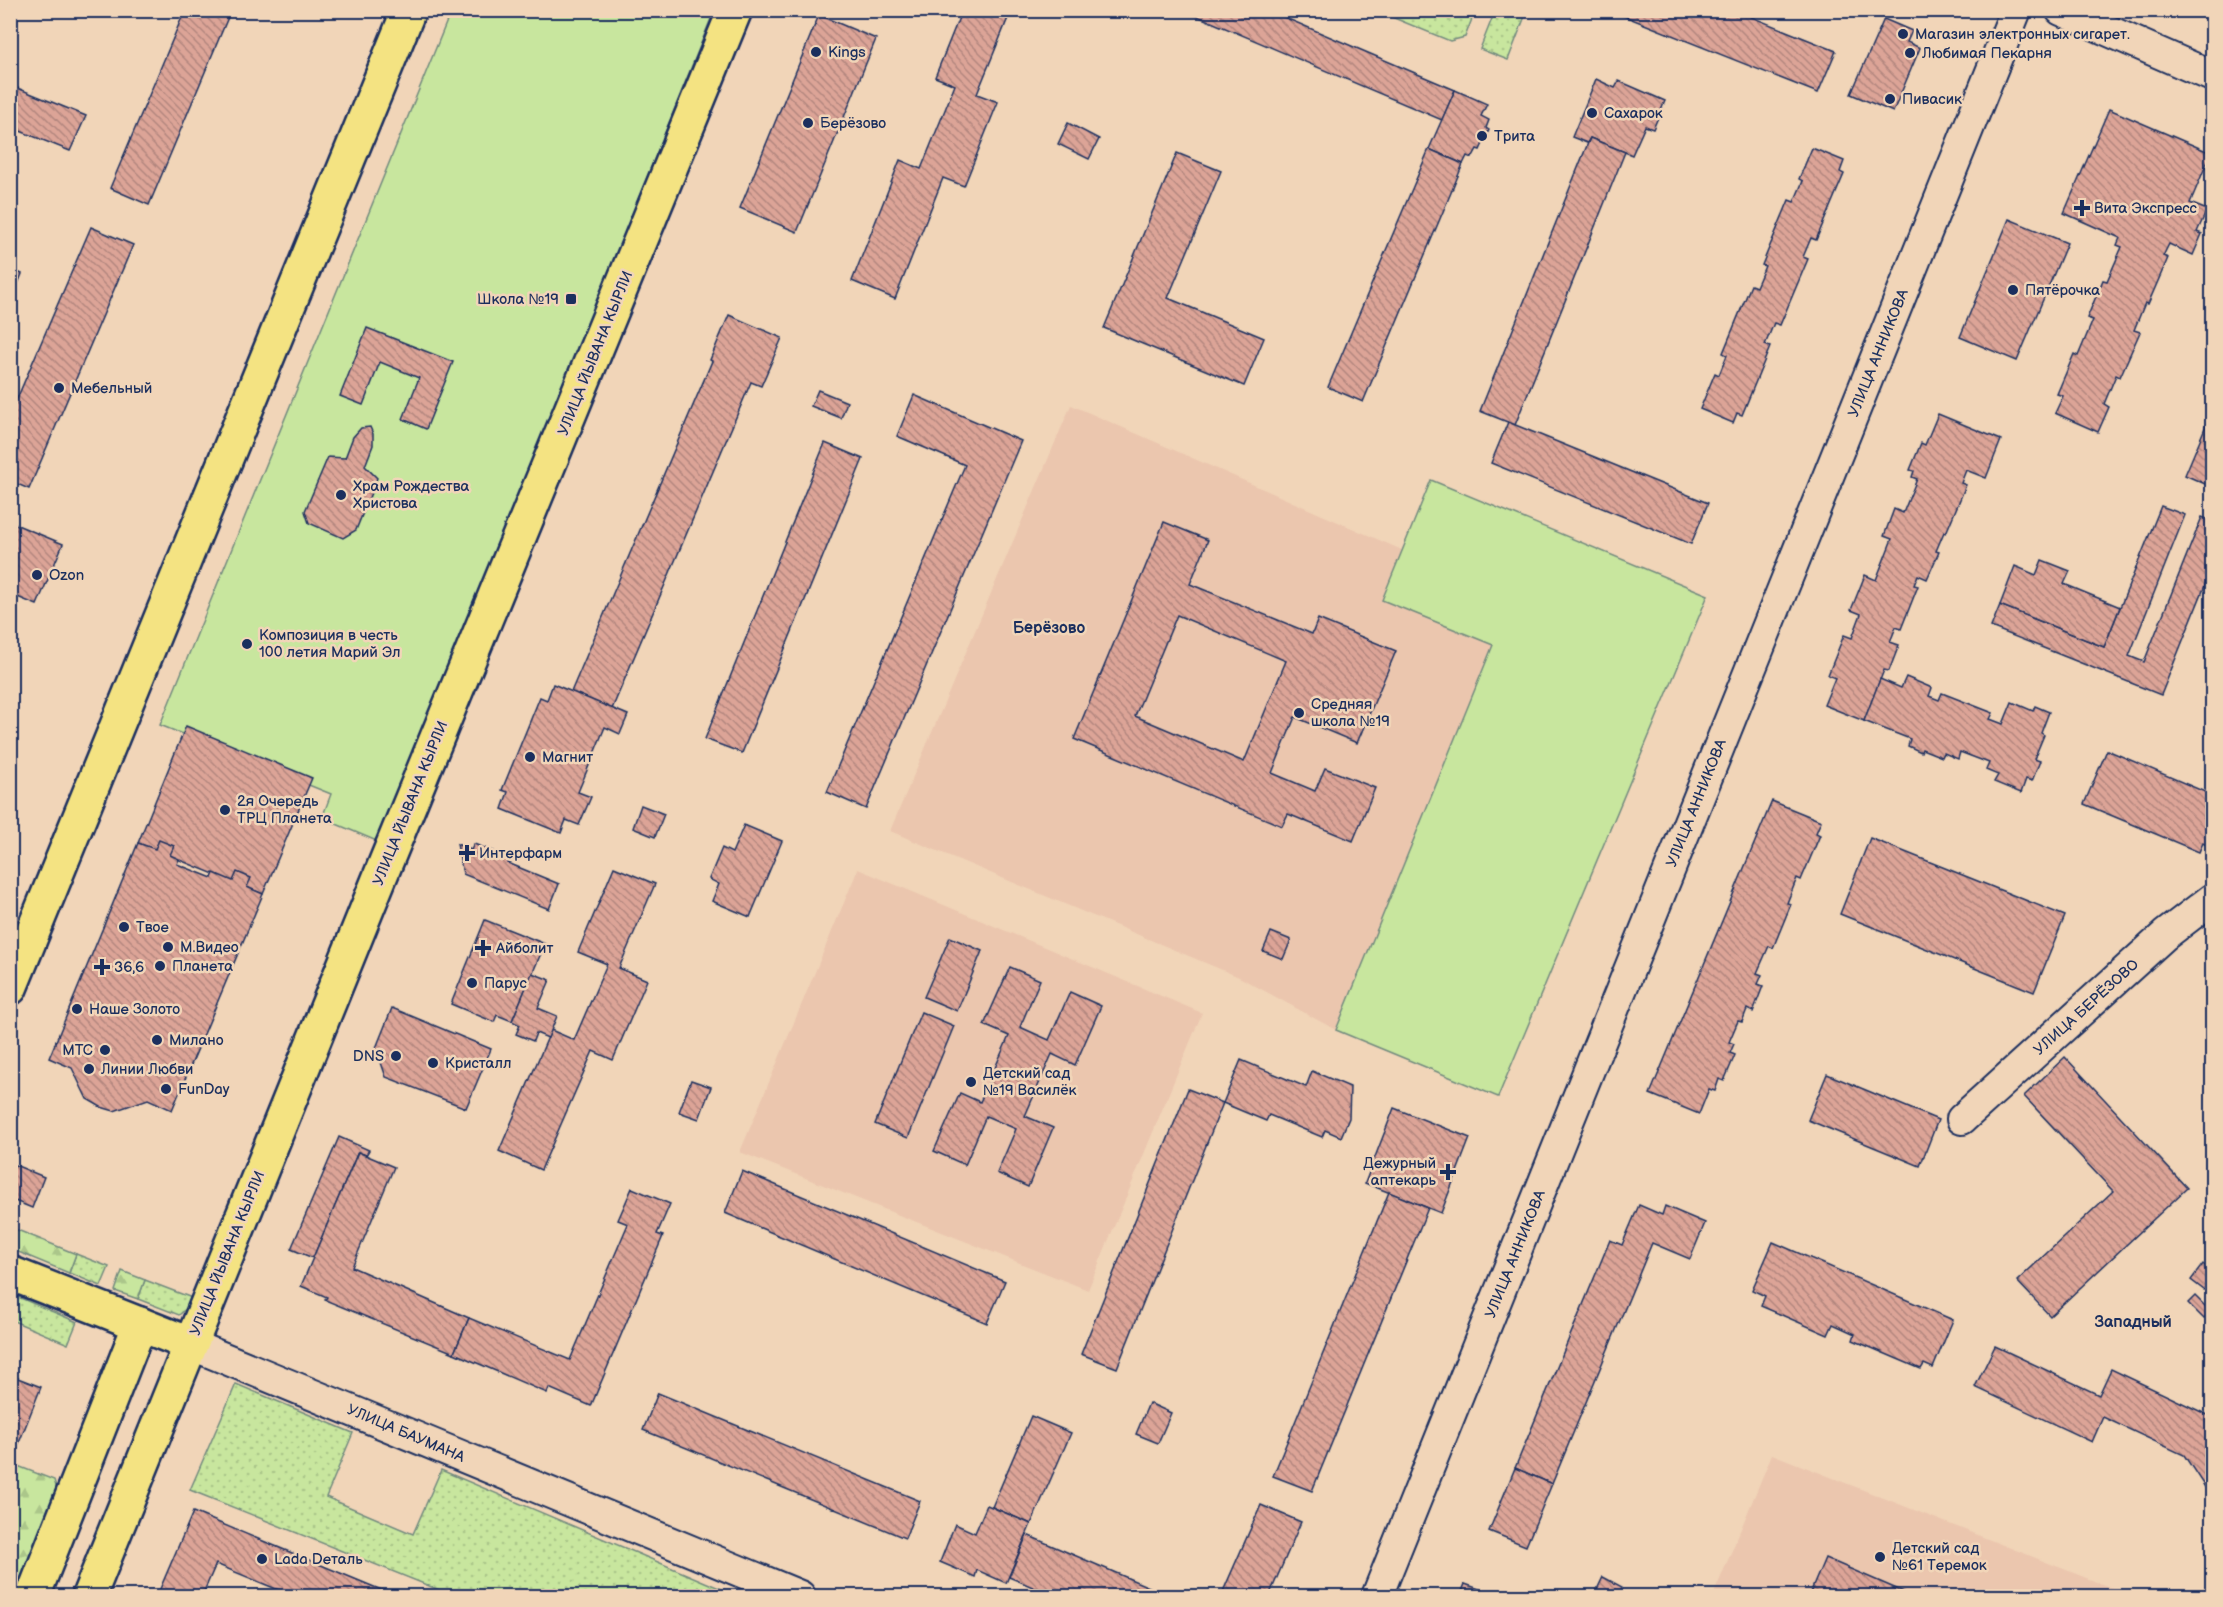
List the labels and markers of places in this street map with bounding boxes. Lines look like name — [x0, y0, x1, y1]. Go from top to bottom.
place label: Магазин электронных сигарет. — [1915, 25, 2130, 44]
marker: Магазин электронных сигарет. — [1896, 27, 1910, 41]
place label: Kings — [828, 43, 866, 62]
place label: Любимая Пекарня — [1921, 44, 2052, 63]
marker: Kings — [809, 45, 823, 59]
marker: Любимая Пекарня — [1903, 46, 1917, 60]
place label: Пивасик — [1902, 90, 1962, 109]
marker: Пивасик — [1883, 92, 1897, 106]
place label: Сахарок — [1604, 104, 1663, 123]
marker: Сахарок — [1585, 106, 1599, 120]
place label: Берёзово — [820, 114, 886, 133]
marker: Берёзово — [801, 116, 815, 130]
place label: Трита — [1494, 127, 1535, 146]
marker: Трита — [1475, 129, 1489, 143]
place label: Вита Экспресс — [2094, 199, 2198, 218]
marker: Вита Экспресс — [2075, 201, 2089, 215]
place label: Пятёрочка — [2025, 281, 2100, 300]
marker: Пятёрочка — [2006, 283, 2020, 297]
place label: Школа №19 — [477, 290, 559, 309]
marker: Школа №19 — [564, 292, 578, 306]
place label: Мебельный — [71, 379, 152, 398]
marker: Мебельный — [52, 381, 66, 395]
place label: Храм Рождества Христова — [353, 477, 470, 513]
marker: Храм Рождества Христова — [334, 488, 348, 502]
place label: Ozon — [49, 566, 84, 585]
marker: Ozon — [30, 568, 44, 582]
place label: Композиция в честь 100 летия Марий Эл — [259, 626, 401, 662]
marker: Композиция в честь 100 летия Марий Эл — [240, 637, 254, 651]
place label: Средняя школа №19 — [1311, 695, 1390, 731]
marker: Средняя школа №19 — [1292, 706, 1306, 720]
place label: Магнит — [542, 748, 593, 767]
marker: Магнит — [523, 750, 537, 764]
place label: 2я Очередь ТРЦ Планета — [237, 792, 332, 828]
marker: 2я Очередь ТРЦ Планета — [218, 803, 232, 817]
place label: Интерфарм — [479, 844, 562, 863]
marker: Интерфарм — [460, 846, 474, 860]
place label: Твое — [136, 918, 169, 937]
marker: Твое — [117, 920, 131, 934]
place label: М.Видео — [180, 938, 239, 957]
marker: Айболит — [474, 939, 492, 957]
place label: Айболит — [495, 939, 553, 958]
marker: М.Видео — [161, 940, 175, 954]
place label: Планета — [172, 957, 233, 976]
place label: 36,6 — [114, 958, 144, 977]
marker: Планета — [153, 959, 167, 973]
marker: 36,6 — [95, 960, 109, 974]
place label: Парус — [484, 974, 527, 993]
marker: Парус — [465, 976, 479, 990]
place label: Наше Золото — [89, 1000, 180, 1019]
marker: Наше Золото — [70, 1002, 84, 1016]
place label: Милано — [169, 1031, 224, 1050]
marker: Милано — [150, 1033, 164, 1047]
place label: МТС — [62, 1041, 93, 1060]
marker: МТС — [98, 1043, 112, 1057]
place label: DNS — [353, 1047, 384, 1066]
marker: DNS — [389, 1049, 403, 1063]
place label: Кристалл — [445, 1054, 511, 1073]
marker: Кристалл — [426, 1056, 440, 1070]
place label: Линии Любви — [100, 1060, 193, 1079]
marker: Линии Любви — [82, 1062, 96, 1076]
place label: Детский сад №19 Василёк — [983, 1064, 1077, 1100]
marker: Детский сад №19 Василёк — [964, 1075, 978, 1089]
place label: FunDay — [178, 1080, 230, 1099]
marker: FunDay — [159, 1082, 173, 1096]
place label: Дежурный аптекарь — [1363, 1154, 1437, 1190]
marker: Дежурный аптекарь — [1441, 1165, 1455, 1179]
place label: Детский сад №61 Теремок — [1892, 1539, 1987, 1575]
place label: Lada Dеталь — [274, 1550, 363, 1569]
marker: Детский сад №61 Теремок — [1873, 1550, 1887, 1564]
marker: Lada Dеталь — [255, 1552, 269, 1566]

